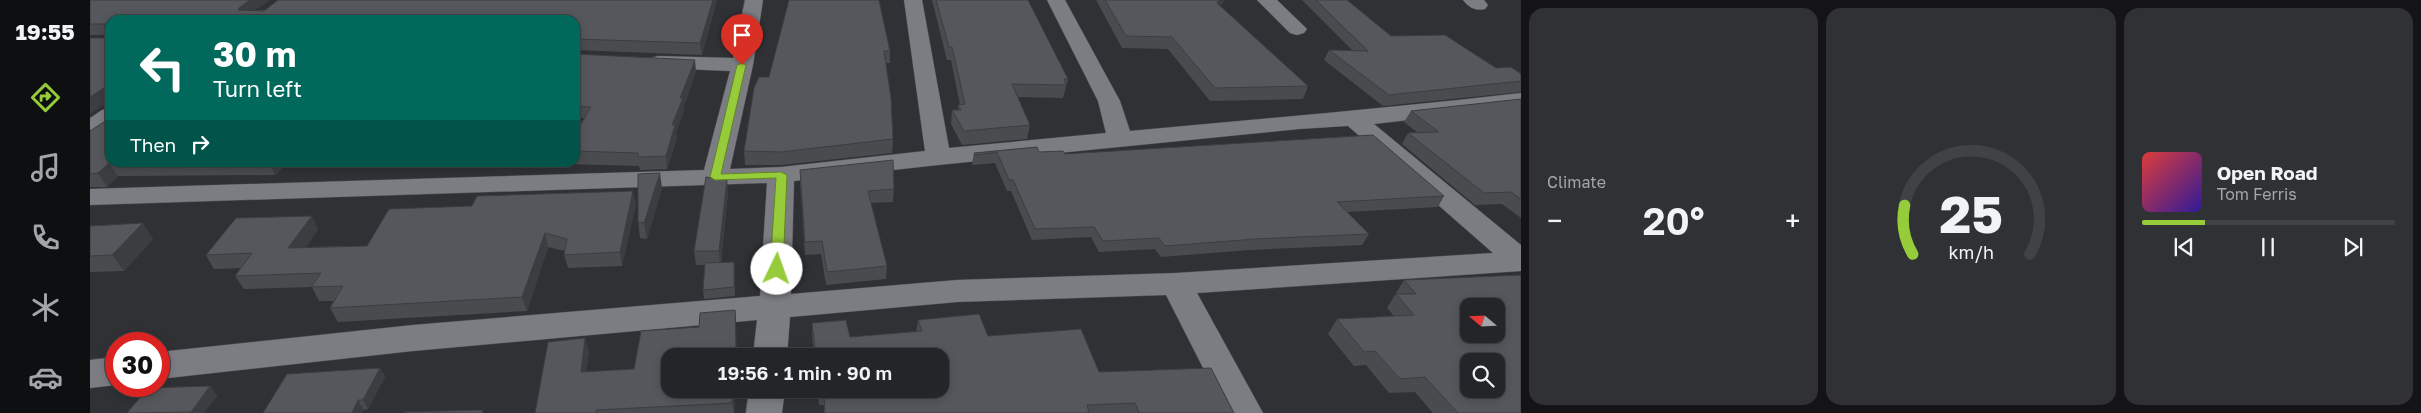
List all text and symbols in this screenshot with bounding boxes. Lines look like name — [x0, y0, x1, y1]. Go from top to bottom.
pin — [721, 14, 763, 65]
text: 19:55 — [15, 18, 75, 45]
icon: arrive — [728, 21, 756, 49]
text: 30 m — [213, 33, 296, 75]
icon: left — [130, 35, 195, 100]
text: Turn left — [213, 75, 302, 102]
icon: directions — [28, 80, 63, 115]
icon: right — [186, 130, 214, 158]
text: Then — [130, 133, 176, 156]
icon: music — [28, 150, 63, 185]
text: Open Road — [2217, 161, 2317, 184]
text: Climate — [1547, 172, 1606, 192]
text: 25 — [1939, 182, 2003, 244]
text: Tom Ferris — [2217, 184, 2297, 204]
text: 20° — [1643, 198, 1705, 243]
text: − — [1547, 204, 1562, 237]
text: + — [1785, 204, 1800, 237]
icon: phone — [28, 220, 63, 255]
icon: previous — [2170, 233, 2198, 261]
icon: pause — [2254, 233, 2282, 261]
icon: next — [2339, 233, 2367, 261]
text: km/h — [1948, 241, 1994, 263]
position arrow — [750, 242, 802, 294]
icon: climate — [28, 290, 63, 325]
north arrow — [1460, 298, 1505, 342]
map controls — [1460, 298, 1505, 398]
speed limit sign: 30 — [105, 332, 170, 397]
button: search — [1460, 353, 1505, 398]
icon: car — [28, 360, 63, 395]
text: 19:56 · 1 min · 90 m — [718, 361, 892, 384]

